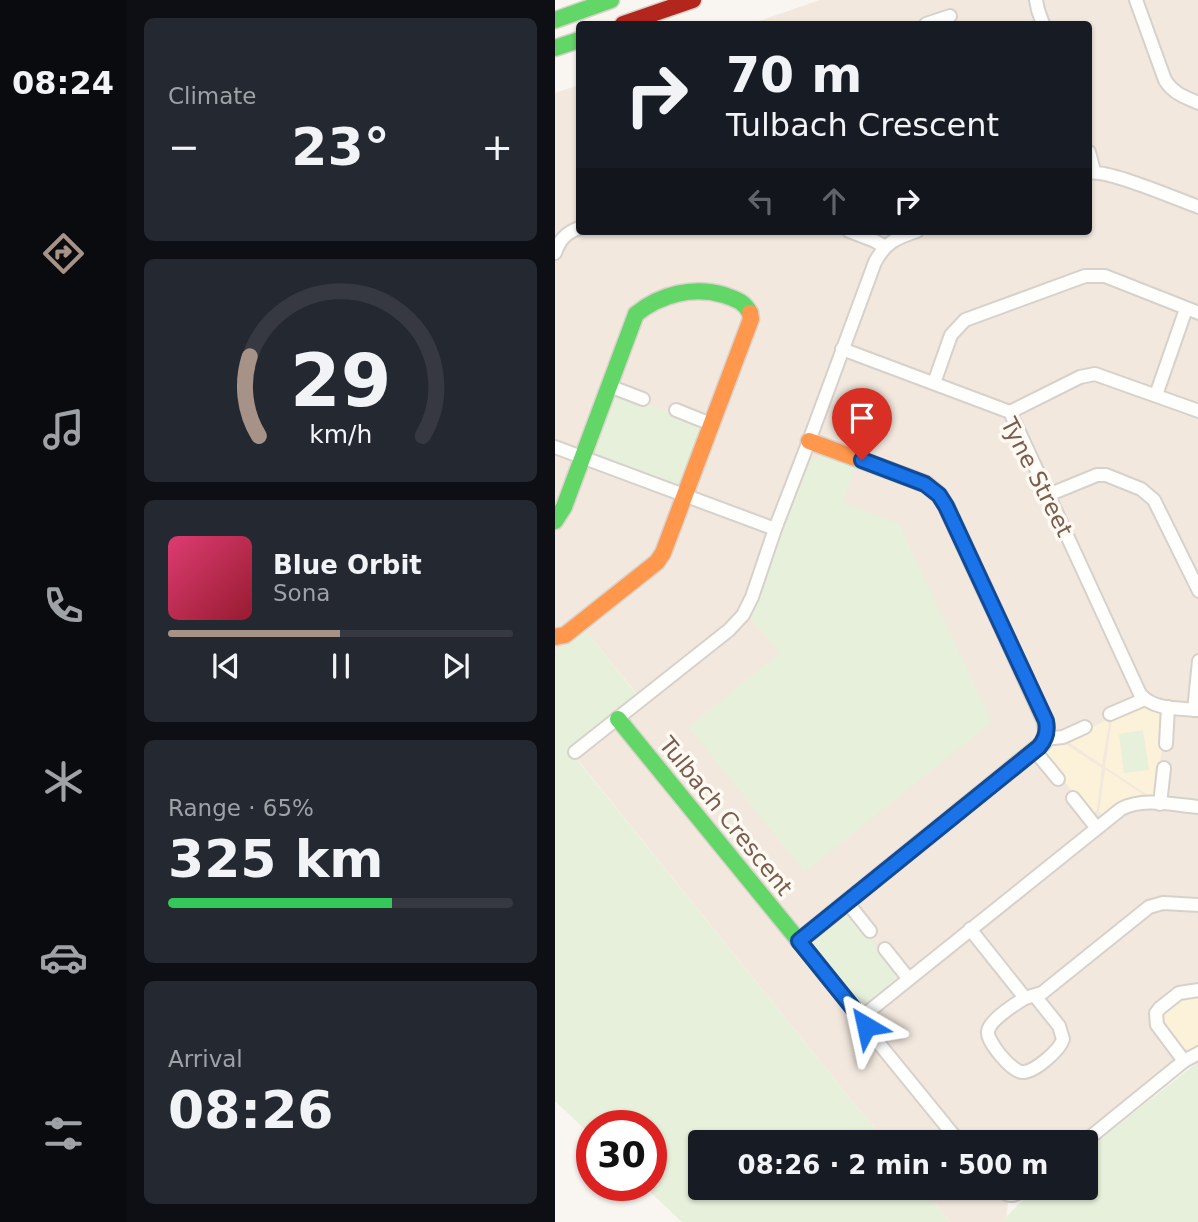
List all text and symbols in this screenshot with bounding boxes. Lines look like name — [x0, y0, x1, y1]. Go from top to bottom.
text: 70 m — [726, 47, 862, 104]
icon: right — [611, 49, 702, 140]
text: 08:24 — [12, 64, 114, 102]
text: Climate — [168, 83, 257, 109]
text: Tulbach Crescent — [726, 106, 999, 144]
text: 23° — [291, 117, 390, 177]
text: − — [168, 125, 200, 169]
text: + — [481, 125, 513, 169]
icon: left — [742, 182, 780, 220]
icon: ahead — [815, 182, 853, 220]
icon: right — [888, 182, 926, 220]
icon: directions — [39, 229, 88, 278]
text: 29 — [290, 339, 391, 424]
pin — [832, 388, 892, 460]
icon: arrive — [843, 399, 881, 437]
icon: music — [39, 405, 88, 454]
street label: Tyne Street — [995, 412, 1078, 541]
text: km/h — [309, 420, 372, 449]
text: Blue Orbit — [273, 550, 422, 580]
text: Sona — [273, 580, 330, 606]
icon: phone — [39, 581, 88, 630]
icon: previous — [207, 647, 245, 685]
icon: pause — [322, 647, 360, 685]
icon: next — [437, 647, 475, 685]
street label: Tulbach Crescent — [654, 731, 798, 900]
icon: climate — [39, 757, 88, 806]
text: Range · 65% — [168, 795, 314, 821]
text: 325 km — [168, 829, 383, 889]
icon: car — [39, 933, 88, 982]
position arrow — [829, 989, 903, 1063]
text: Arrival — [168, 1046, 243, 1072]
text: 08:26 — [168, 1080, 334, 1140]
icon: filters — [39, 1109, 88, 1158]
speed limit sign: 30 — [576, 1110, 667, 1201]
text: 08:26 · 2 min · 500 m — [738, 1150, 1048, 1180]

